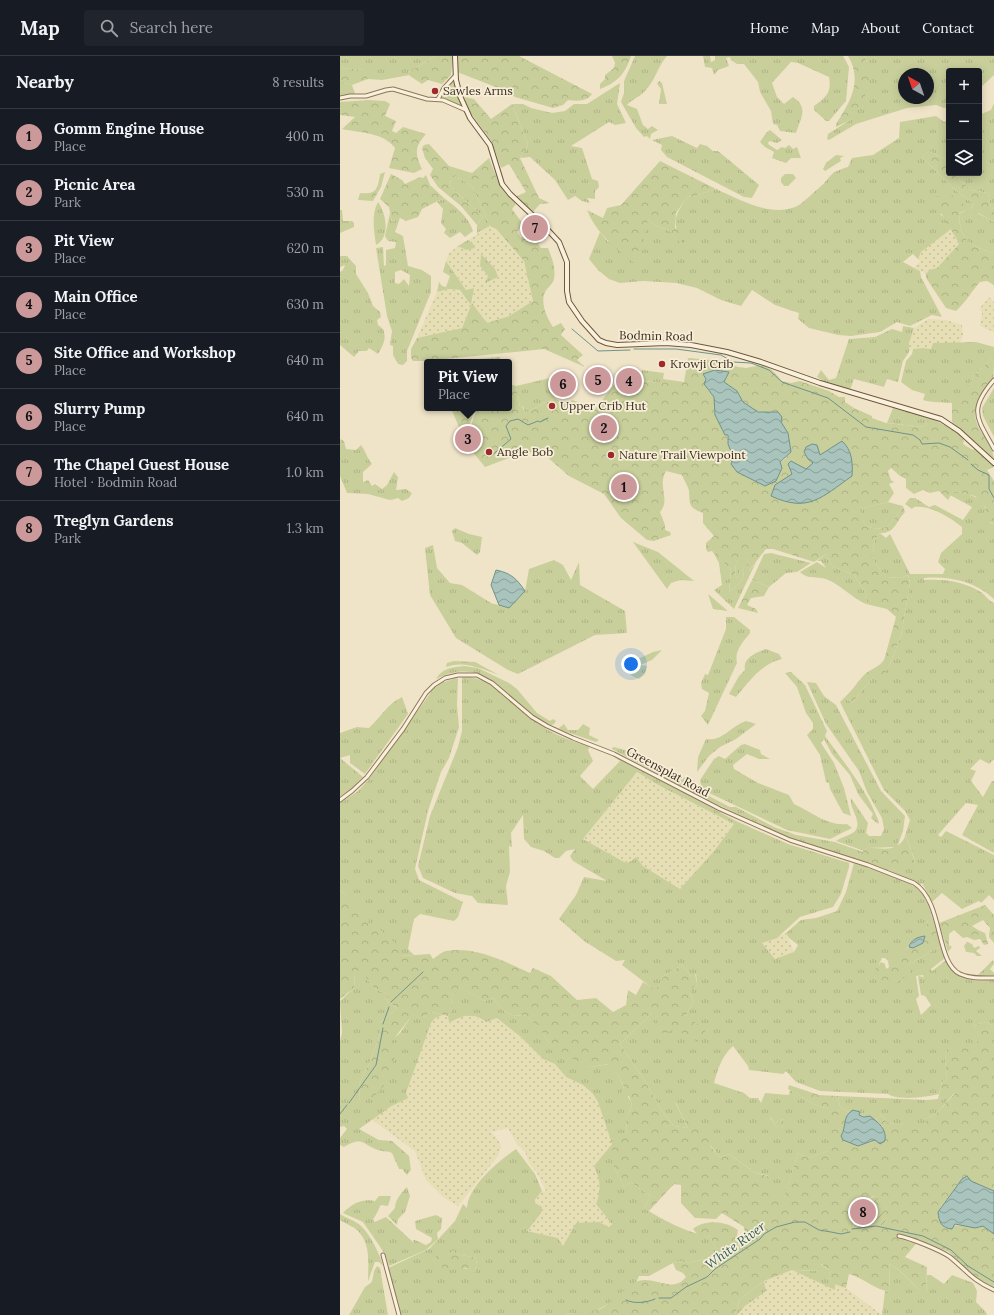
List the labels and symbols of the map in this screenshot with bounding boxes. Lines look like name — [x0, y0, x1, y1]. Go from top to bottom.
north arrow — [898, 68, 934, 104]
place label: Sawles Arms — [443, 83, 513, 98]
marker: Sawles Arms — [430, 86, 440, 96]
pin: 7 — [522, 213, 548, 243]
street label: Bodmin Road — [619, 327, 693, 344]
place label: Krowji Crib — [670, 356, 733, 371]
marker: Krowji Crib — [657, 359, 667, 369]
pin: 5 — [585, 365, 611, 395]
pin: 4 — [616, 366, 642, 396]
pin: 6 — [550, 369, 576, 399]
place label: Upper Crib Hut — [560, 398, 647, 413]
marker: Upper Crib Hut — [547, 401, 557, 411]
pin: 2 — [591, 413, 617, 443]
pin: 3 — [455, 424, 481, 454]
place label: Angle Bob — [496, 444, 553, 459]
marker: Angle Bob — [484, 447, 494, 457]
place label: Nature Trail Viewpoint — [619, 447, 746, 462]
marker: Nature Trail Viewpoint — [606, 450, 616, 460]
pin: 1 — [611, 472, 637, 502]
your location — [621, 654, 641, 674]
street label: Greensplat Road — [624, 743, 712, 800]
pin: 8 — [850, 1197, 876, 1227]
water label: White River — [702, 1218, 769, 1273]

